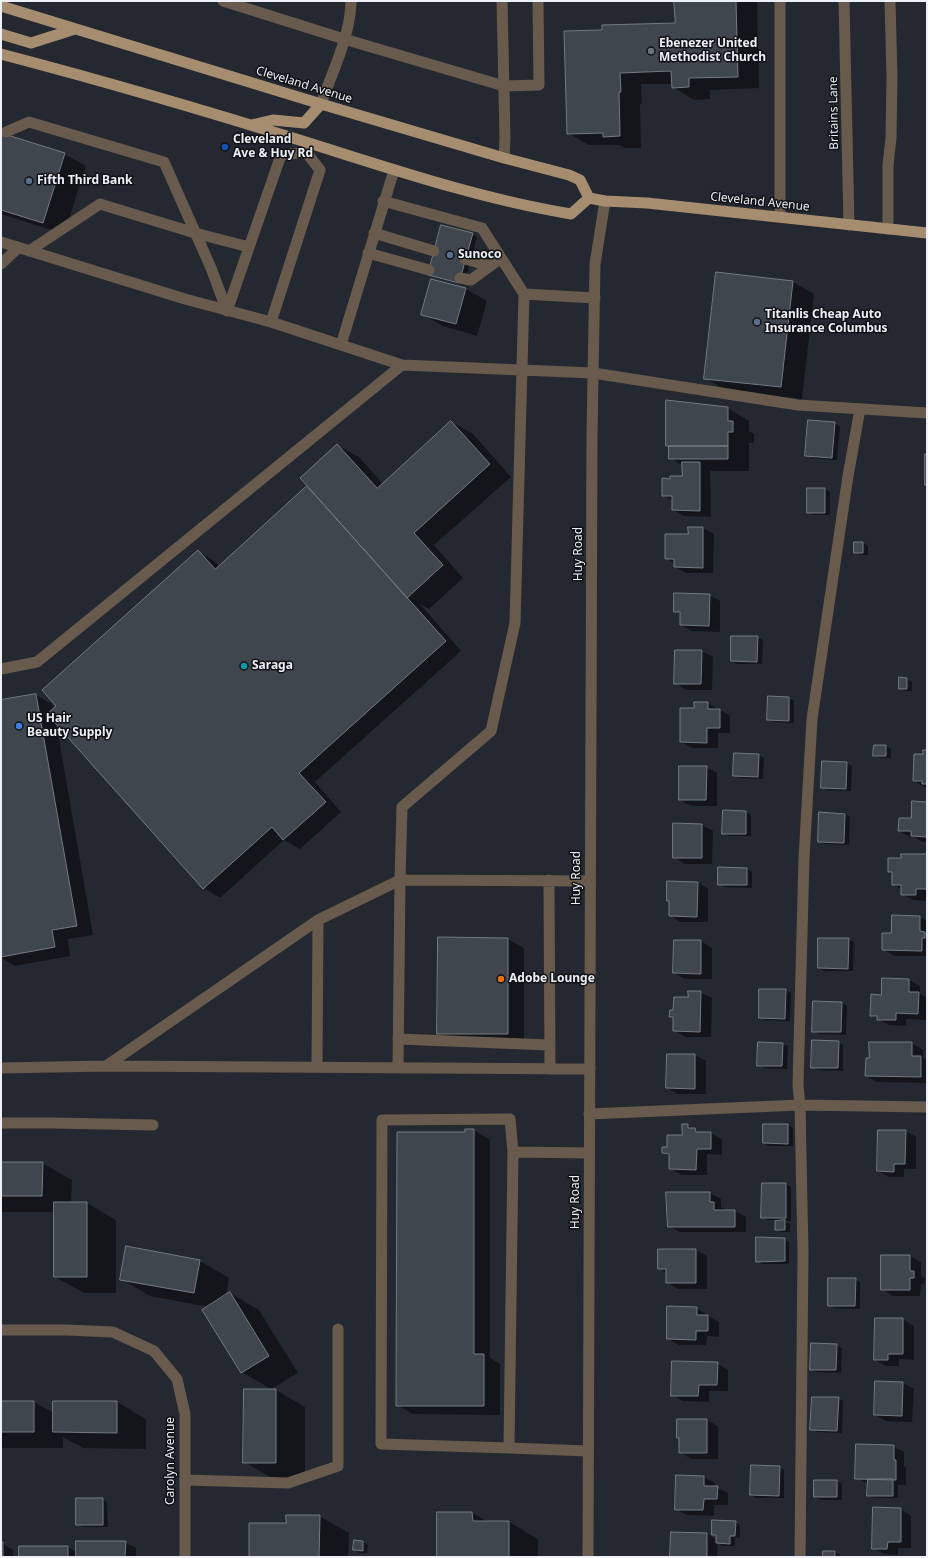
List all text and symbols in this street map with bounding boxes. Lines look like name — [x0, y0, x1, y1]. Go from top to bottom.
place label: Ebenezer United Methodist Church — [659, 37, 766, 65]
marker: Ebenezer United Methodist Church — [646, 46, 656, 56]
street label: Cleveland Avenue — [254, 64, 354, 106]
street label: Britains Lane — [826, 76, 842, 150]
place label: Cleveland Ave & Huy Rd — [233, 133, 313, 161]
marker: Cleveland Ave & Huy Rd — [220, 142, 230, 152]
place label: Fifth Third Bank — [37, 174, 132, 188]
marker: Fifth Third Bank — [24, 176, 34, 186]
street label: Cleveland Avenue — [710, 190, 810, 214]
place label: Sunoco — [458, 248, 501, 262]
marker: Sunoco — [445, 250, 455, 260]
place label: Titanlis Cheap Auto Insurance Columbus — [765, 308, 888, 336]
marker: Titanlis Cheap Auto Insurance Columbus — [752, 317, 762, 327]
street label: Huy Road — [572, 527, 586, 581]
place label: Saraga — [252, 659, 293, 673]
marker: Saraga — [239, 661, 249, 671]
place label: US Hair Beauty Supply — [27, 712, 112, 740]
marker: US Hair Beauty Supply — [14, 721, 24, 731]
street label: Huy Road — [570, 851, 584, 905]
place label: Adobe Lounge — [509, 972, 595, 986]
marker: Adobe Lounge — [496, 974, 506, 984]
street label: Huy Road — [569, 1175, 583, 1229]
street label: Carolyn Avenue — [164, 1417, 178, 1505]

